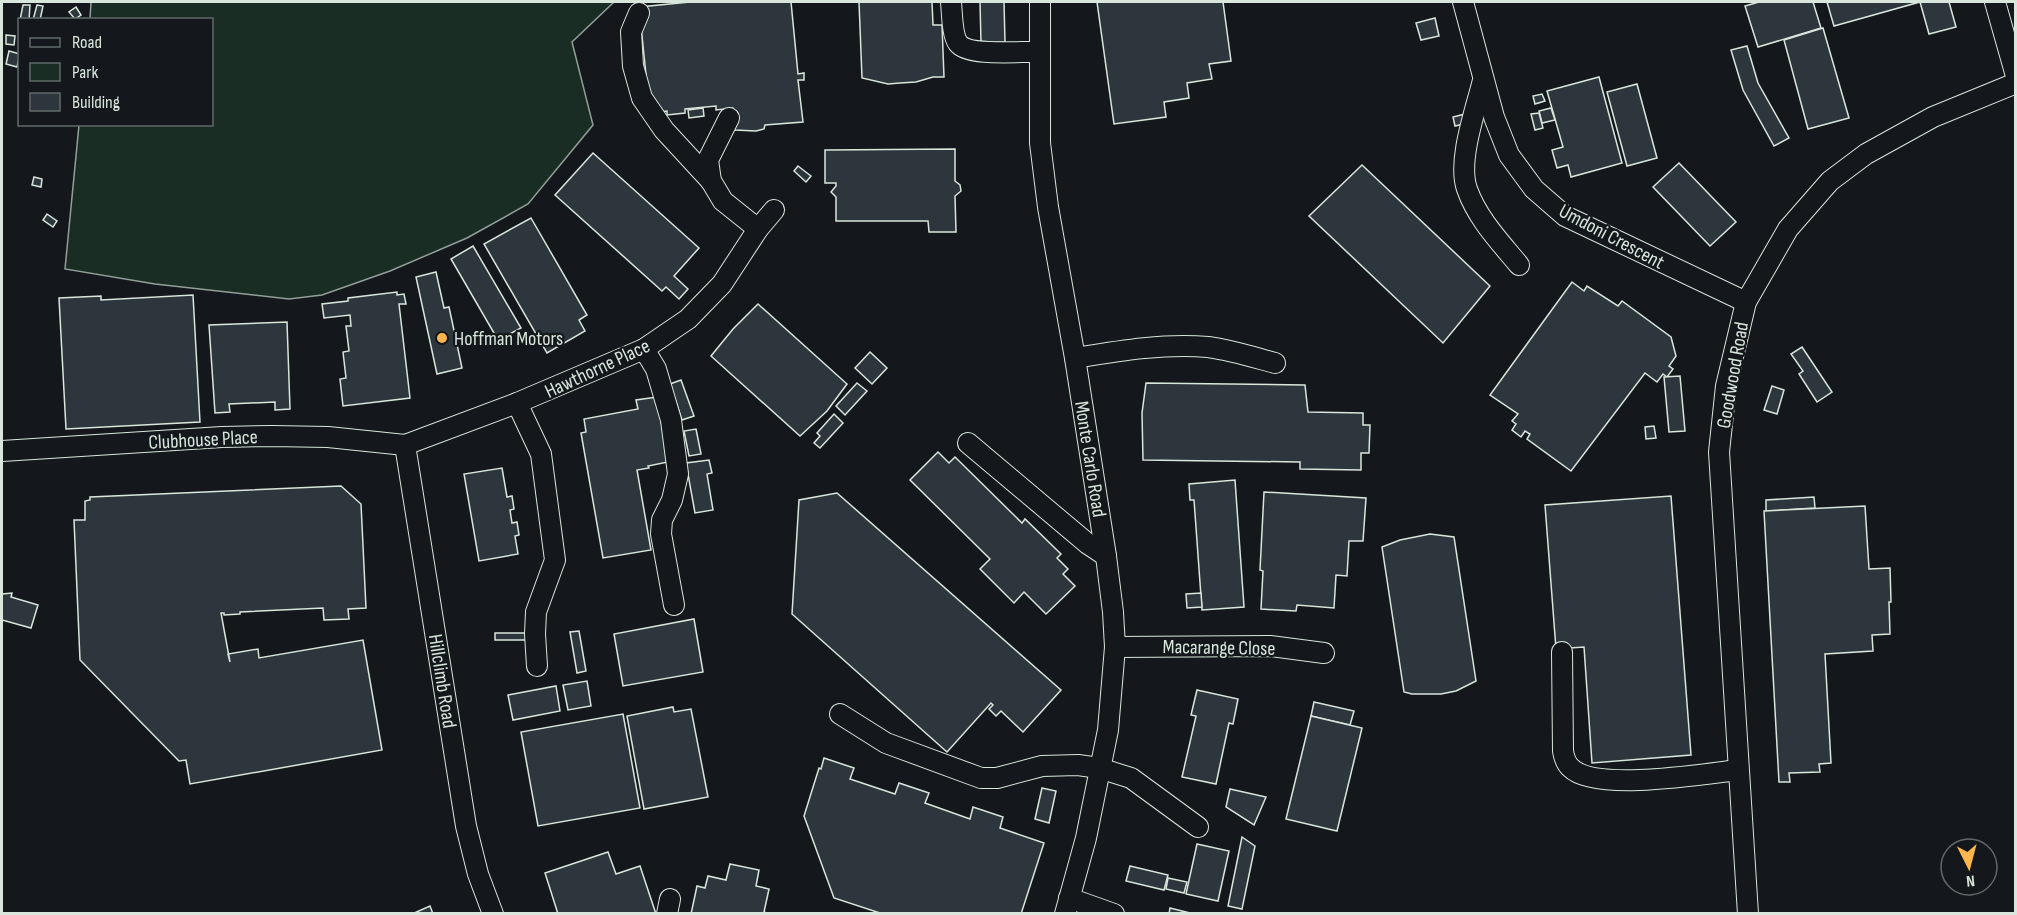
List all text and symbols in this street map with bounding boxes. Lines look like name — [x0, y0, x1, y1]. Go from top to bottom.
legend — [18, 18, 213, 126]
text: Road — [72, 32, 102, 53]
text: Park — [72, 62, 98, 83]
text: Building — [72, 92, 120, 113]
street label: Umdoni Crescent — [1555, 199, 1668, 275]
street label: Goodwood Road — [1712, 320, 1754, 430]
place label: Hoffman Motors — [454, 327, 563, 351]
marker: Hoffman Motors — [435, 331, 449, 345]
street label: Hawthorne Place — [541, 334, 654, 404]
street label: Monte Carlo Road — [1069, 399, 1111, 519]
street label: Clubhouse Place — [148, 425, 258, 455]
street label: Hillclimb Road — [423, 632, 461, 730]
street label: Macarange Close — [1162, 635, 1276, 661]
north arrow — [1939, 837, 1999, 897]
text: N — [1965, 871, 1976, 890]

